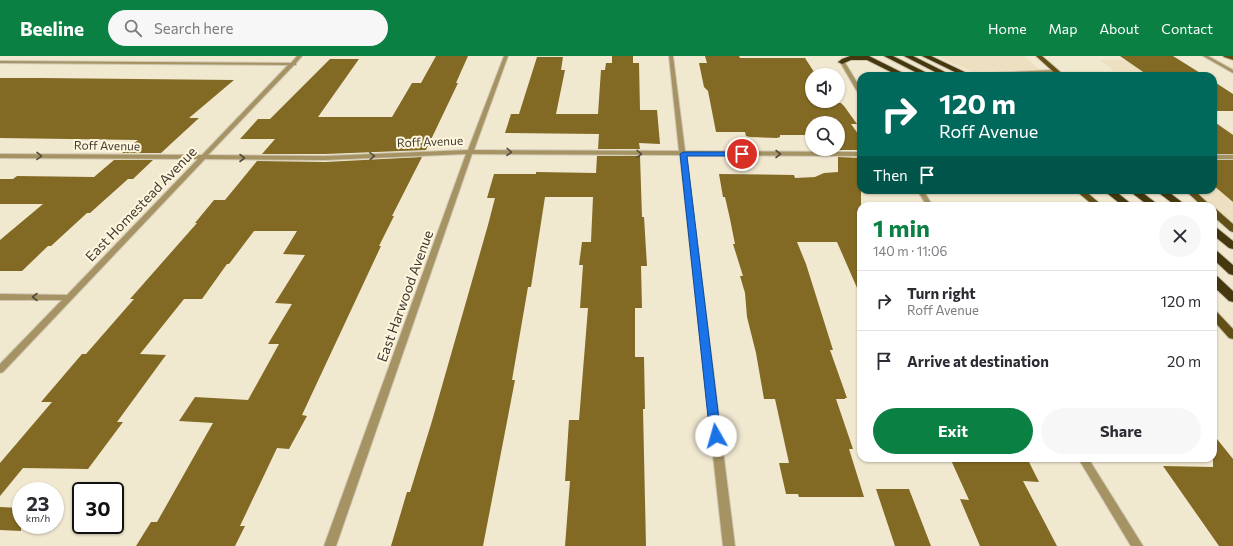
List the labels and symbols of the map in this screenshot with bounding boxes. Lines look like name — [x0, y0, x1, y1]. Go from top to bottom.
street label: Roff Avenue — [397, 133, 463, 149]
street label: Roff Avenue — [74, 137, 140, 153]
pin — [725, 137, 759, 171]
street label: East Homestead Avenue — [81, 143, 200, 265]
one-way arrow — [506, 148, 512, 156]
one-way arrow — [636, 150, 642, 158]
one-way arrow — [775, 150, 781, 158]
one-way arrow — [369, 151, 375, 160]
one-way arrow — [36, 152, 42, 160]
one-way arrow — [239, 154, 245, 162]
street label: East Harwood Avenue — [373, 228, 436, 364]
one-way arrow — [32, 293, 38, 301]
position arrow — [695, 415, 737, 457]
speed limit sign: 30 — [72, 482, 124, 534]

